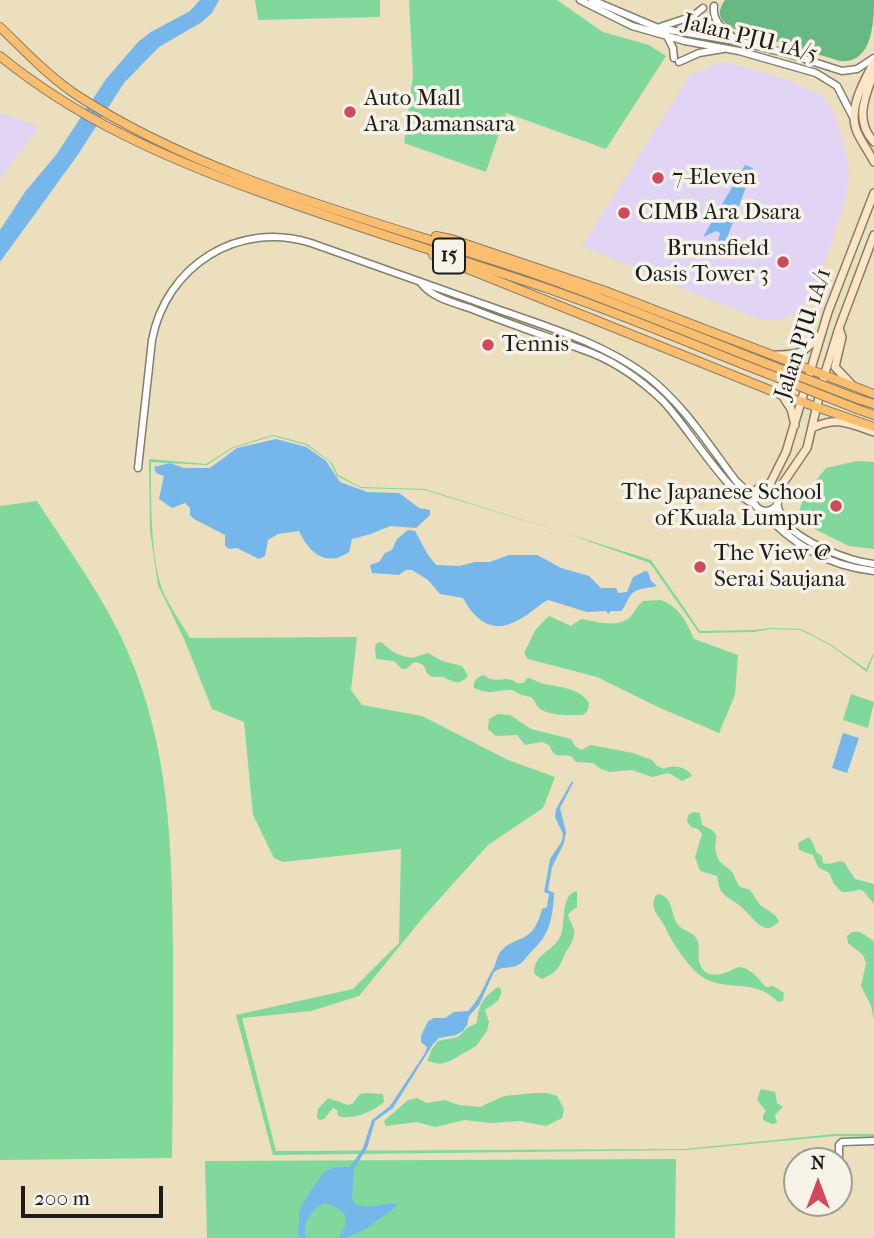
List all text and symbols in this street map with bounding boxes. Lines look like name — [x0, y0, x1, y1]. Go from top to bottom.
street label: Jalan PJU 1A/5 — [680, 9, 820, 69]
place label: Auto Mall Ara Damansara — [364, 85, 515, 139]
marker: Auto Mall Ara Damansara — [342, 104, 358, 120]
place label: 7-Eleven — [672, 164, 756, 192]
marker: 7-Eleven — [650, 170, 666, 186]
place label: CIMB Ara Dsara — [638, 199, 801, 227]
marker: CIMB Ara Dsara — [616, 205, 632, 221]
place label: Brunsfield Oasis Tower 3 — [635, 235, 769, 289]
road number: 15 — [433, 238, 465, 274]
marker: Brunsfield Oasis Tower 3 — [775, 254, 791, 270]
street label: Jalan PJU 1A/1 — [770, 265, 838, 403]
place label: Tennis — [502, 331, 569, 359]
marker: Tennis — [480, 337, 496, 353]
place label: The Japanese School of Kuala Lumpur — [621, 479, 822, 533]
marker: The Japanese School of Kuala Lumpur — [828, 498, 844, 514]
place label: The View @ Serai Saujana — [714, 540, 845, 594]
marker: The View @ Serai Saujana — [692, 559, 708, 575]
north arrow — [783, 1147, 853, 1217]
text: N — [811, 1152, 825, 1174]
scale bar — [24, 1172, 166, 1216]
text: 200 m — [34, 1186, 90, 1210]

